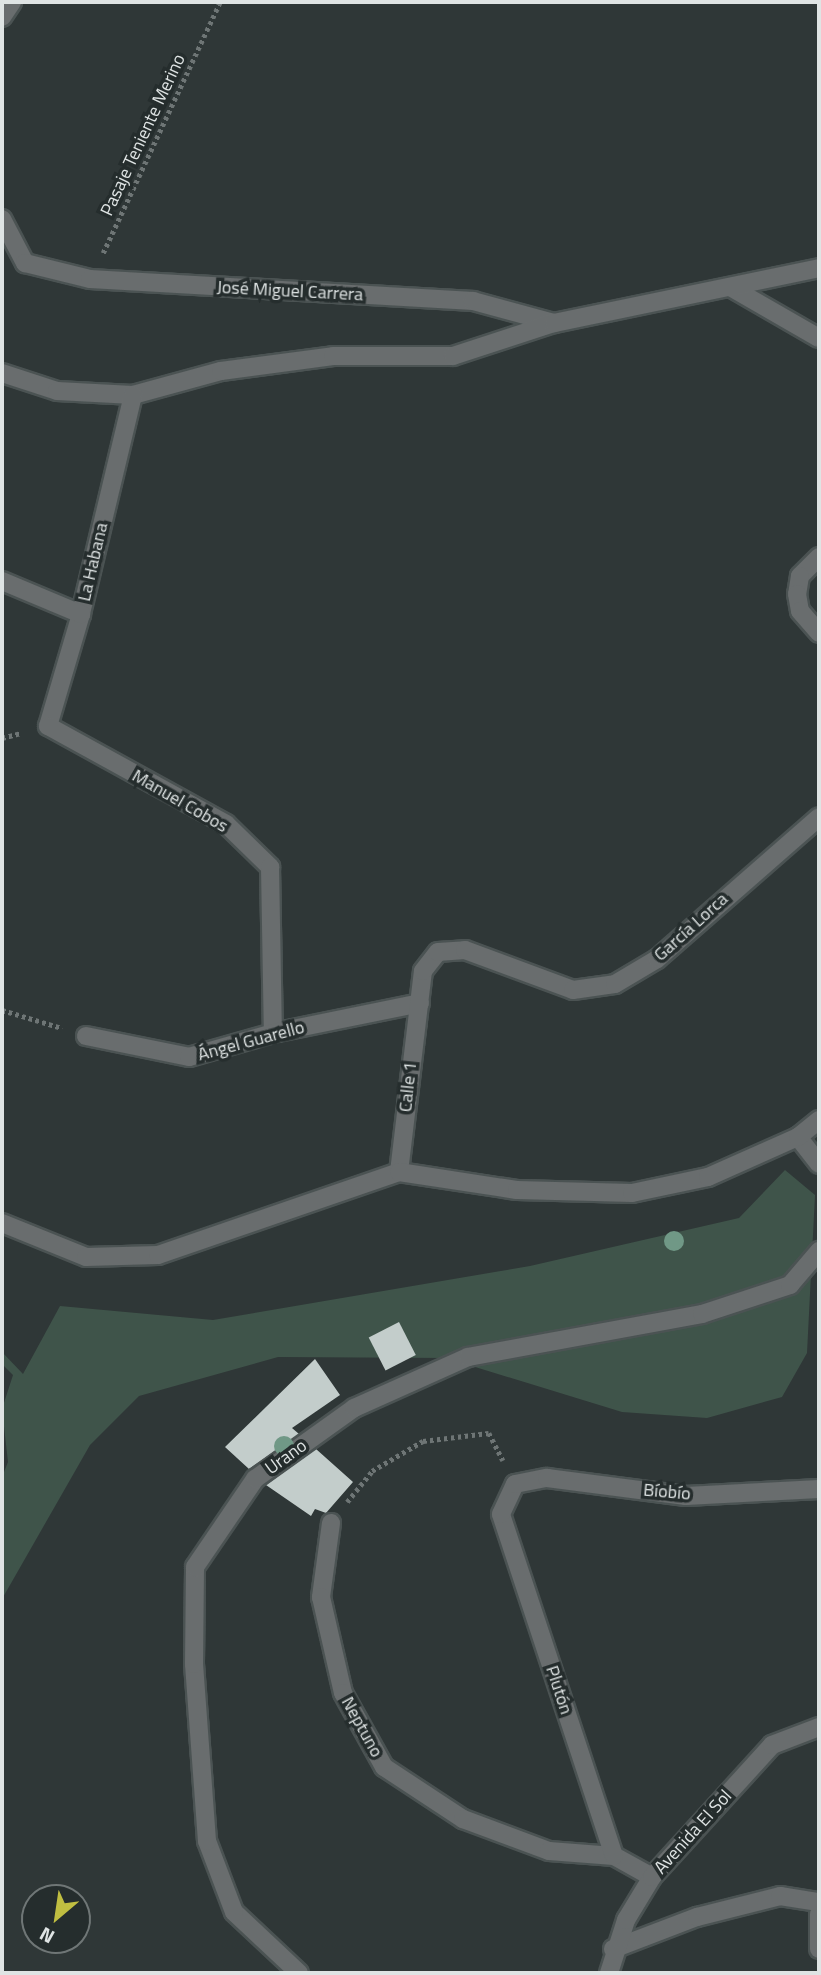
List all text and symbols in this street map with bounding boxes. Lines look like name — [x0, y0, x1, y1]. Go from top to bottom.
street label: Pasaje Teniente Merino — [96, 51, 190, 219]
street label: José Miguel Carrera — [216, 276, 364, 306]
street label: La Habana — [73, 521, 113, 603]
street label: Manuel Cobos — [128, 765, 232, 837]
street label: García Lorca — [650, 888, 732, 966]
street label: Ángel Guarello — [195, 1016, 307, 1066]
street label: Calle 1 — [395, 1061, 421, 1113]
street label: Urano — [261, 1435, 311, 1479]
street label: Bíobío — [642, 1479, 692, 1505]
street label: Plutón — [541, 1663, 577, 1717]
street label: Neptuno — [337, 1693, 387, 1761]
street label: Avenida El Sol — [650, 1786, 736, 1878]
north arrow — [21, 1884, 91, 1954]
text: N — [34, 1920, 59, 1952]

